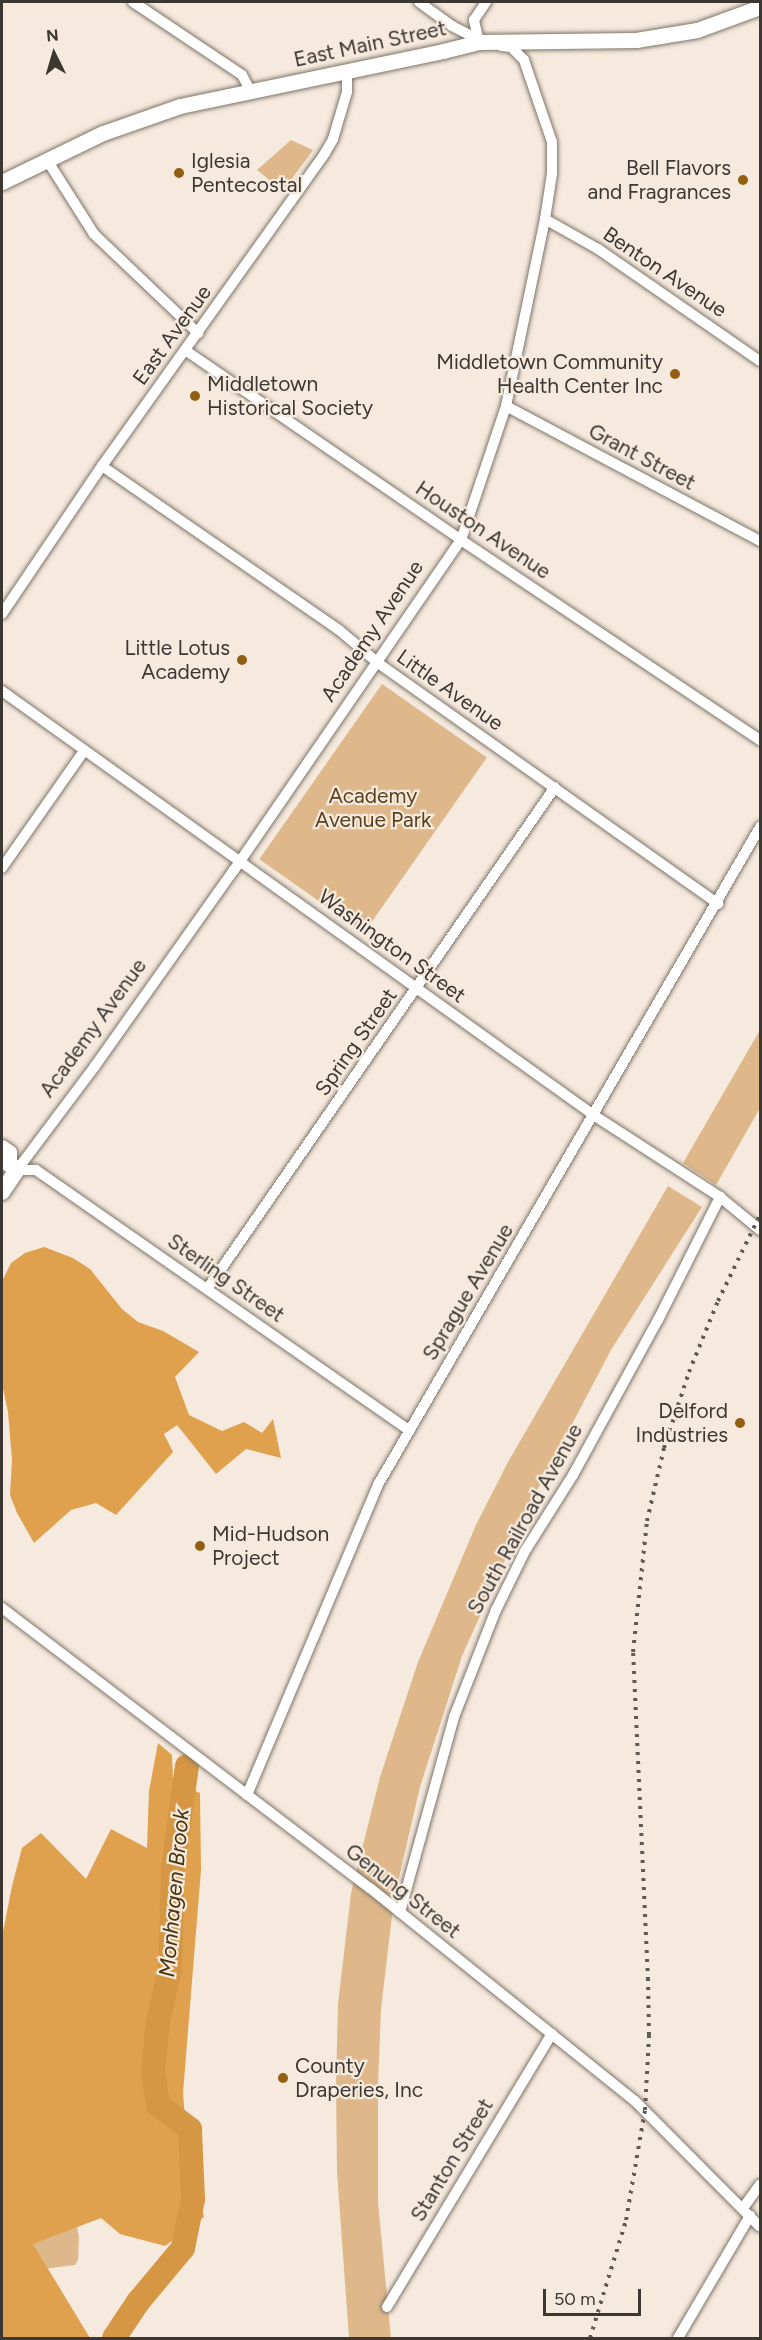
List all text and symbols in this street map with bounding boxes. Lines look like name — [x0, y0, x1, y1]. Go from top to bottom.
street label: East Main Street — [292, 16, 448, 72]
north arrow — [24, 24, 84, 84]
text: N — [45, 26, 59, 46]
place label: Iglesia Pentecostal — [191, 148, 302, 198]
place label: Bell Flavors and Fragrances — [588, 155, 731, 205]
marker: Iglesia Pentecostal — [172, 166, 186, 180]
marker: Bell Flavors and Fragrances — [736, 173, 750, 187]
street label: Benton Avenue — [598, 221, 732, 323]
street label: East Avenue — [127, 280, 217, 390]
place label: Middletown Community Health Center Inc — [436, 349, 663, 399]
marker: Middletown Community Health Center Inc — [668, 367, 682, 381]
place label: Middletown Historical Society — [207, 371, 373, 421]
marker: Middletown Historical Society — [188, 389, 202, 403]
street label: Grant Street — [584, 418, 700, 496]
street label: Houston Avenue — [411, 476, 555, 584]
street label: Academy Avenue — [315, 556, 429, 706]
place label: Little Lotus Academy — [125, 635, 230, 685]
street label: Little Avenue — [392, 644, 508, 736]
marker: Little Lotus Academy — [235, 653, 249, 667]
park label: Academy Avenue Park — [315, 783, 431, 833]
street label: Washington Street — [313, 884, 471, 1008]
street label: Academy Avenue — [34, 954, 152, 1102]
street label: Spring Street — [310, 983, 402, 1101]
street label: Sprague Avenue — [417, 1219, 519, 1365]
street label: Sterling Street — [163, 1228, 289, 1328]
place label: Delford Industries — [636, 1398, 728, 1448]
marker: Delford Industries — [733, 1416, 747, 1430]
street label: South Railroad Avenue — [462, 1420, 588, 1618]
place label: Mid-Hudson Project — [212, 1521, 329, 1571]
marker: Mid-Hudson Project — [193, 1539, 207, 1553]
water label: Monhagen Brook — [154, 1808, 194, 1978]
street label: Genung Street — [341, 1838, 465, 1944]
place label: County Draperies, Inc — [295, 2053, 423, 2103]
marker: County Draperies, Inc — [276, 2071, 290, 2085]
street label: Stanton Street — [405, 2094, 499, 2226]
scale bar — [546, 2277, 644, 2315]
text: 50 m — [554, 2288, 596, 2310]

